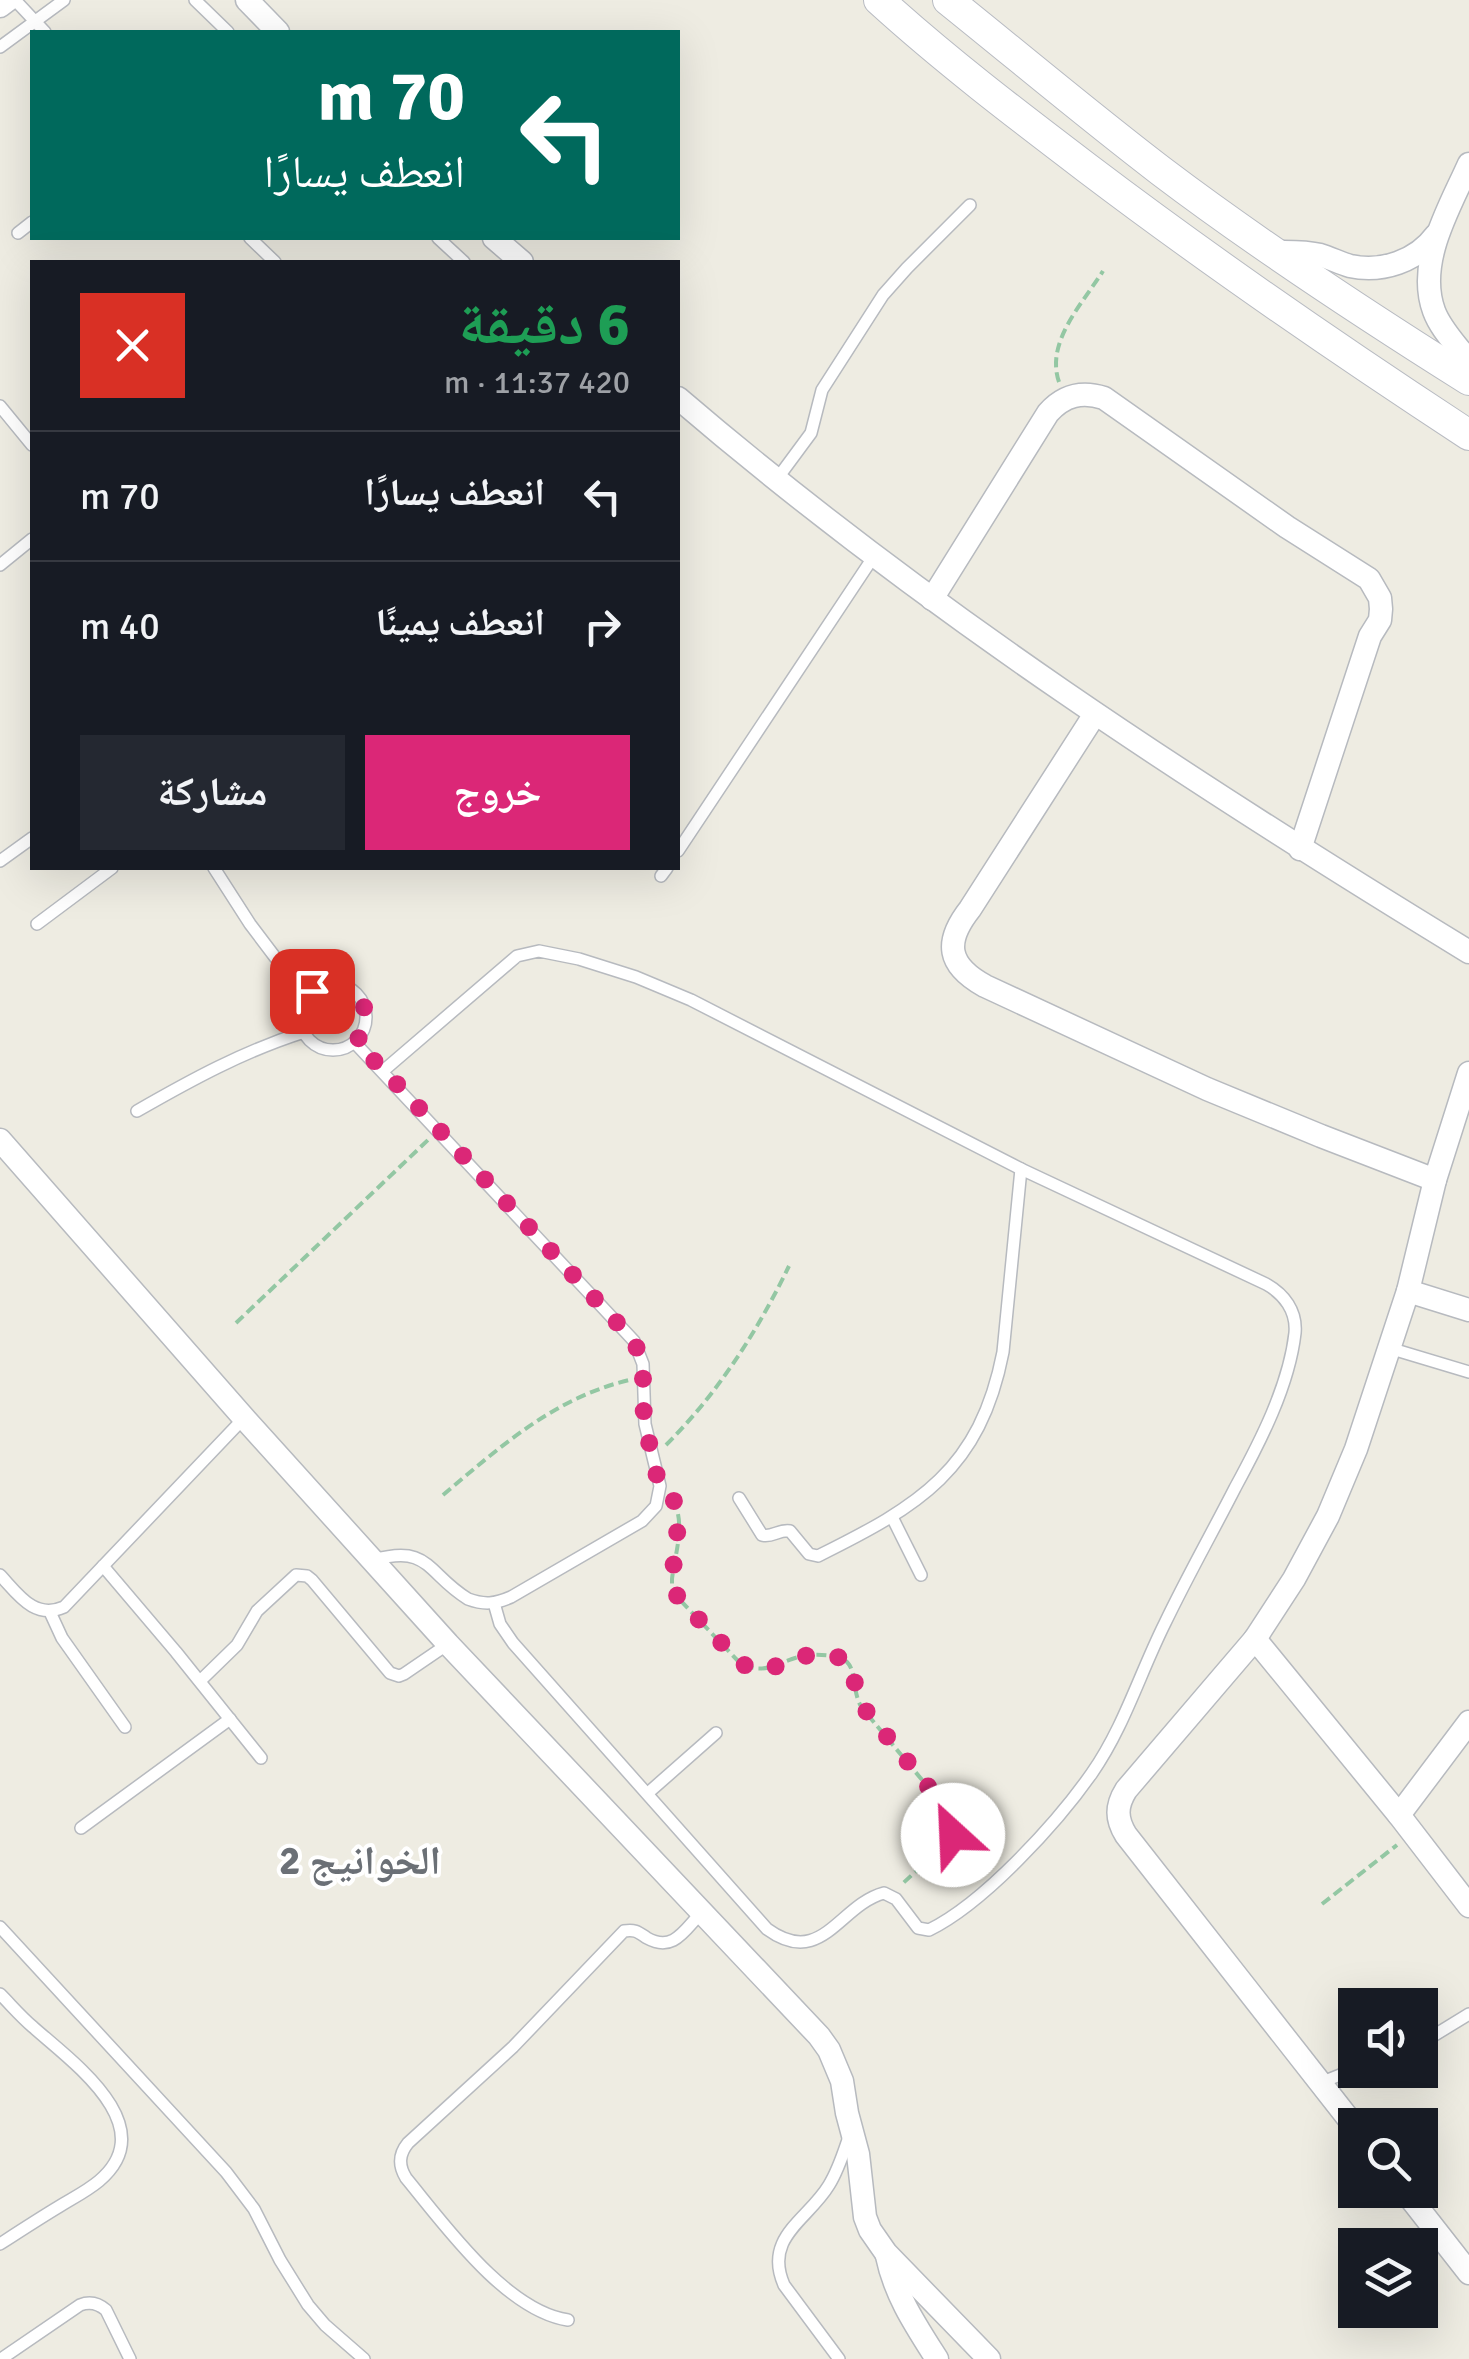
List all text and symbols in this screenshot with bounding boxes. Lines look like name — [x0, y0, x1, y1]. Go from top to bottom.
text: 70 m — [317, 53, 465, 139]
icon: left — [500, 70, 630, 200]
text: انعطف يسارًا — [264, 145, 465, 200]
text: 6 دقيقة — [458, 288, 630, 362]
button: close — [80, 293, 185, 398]
text: 420 m · 11:37 — [444, 363, 630, 402]
text: انعطف يسارًا — [364, 469, 545, 516]
icon: left — [575, 469, 630, 524]
text: 70 m — [80, 473, 160, 520]
text: انعطف يمينًا — [375, 599, 545, 646]
icon: right — [575, 599, 630, 654]
text: 40 m — [80, 603, 160, 650]
button: مشاركة — [80, 735, 345, 850]
button: خروج — [365, 735, 630, 850]
pin — [270, 949, 355, 1034]
icon: arrive — [285, 964, 340, 1019]
position arrow — [901, 1783, 1005, 1887]
district label: الخوانيج 2 — [279, 1836, 441, 1886]
map controls — [1338, 1988, 1438, 2328]
button: sound — [1338, 1988, 1438, 2088]
button: search — [1338, 2108, 1438, 2208]
button: layers — [1338, 2228, 1438, 2328]

